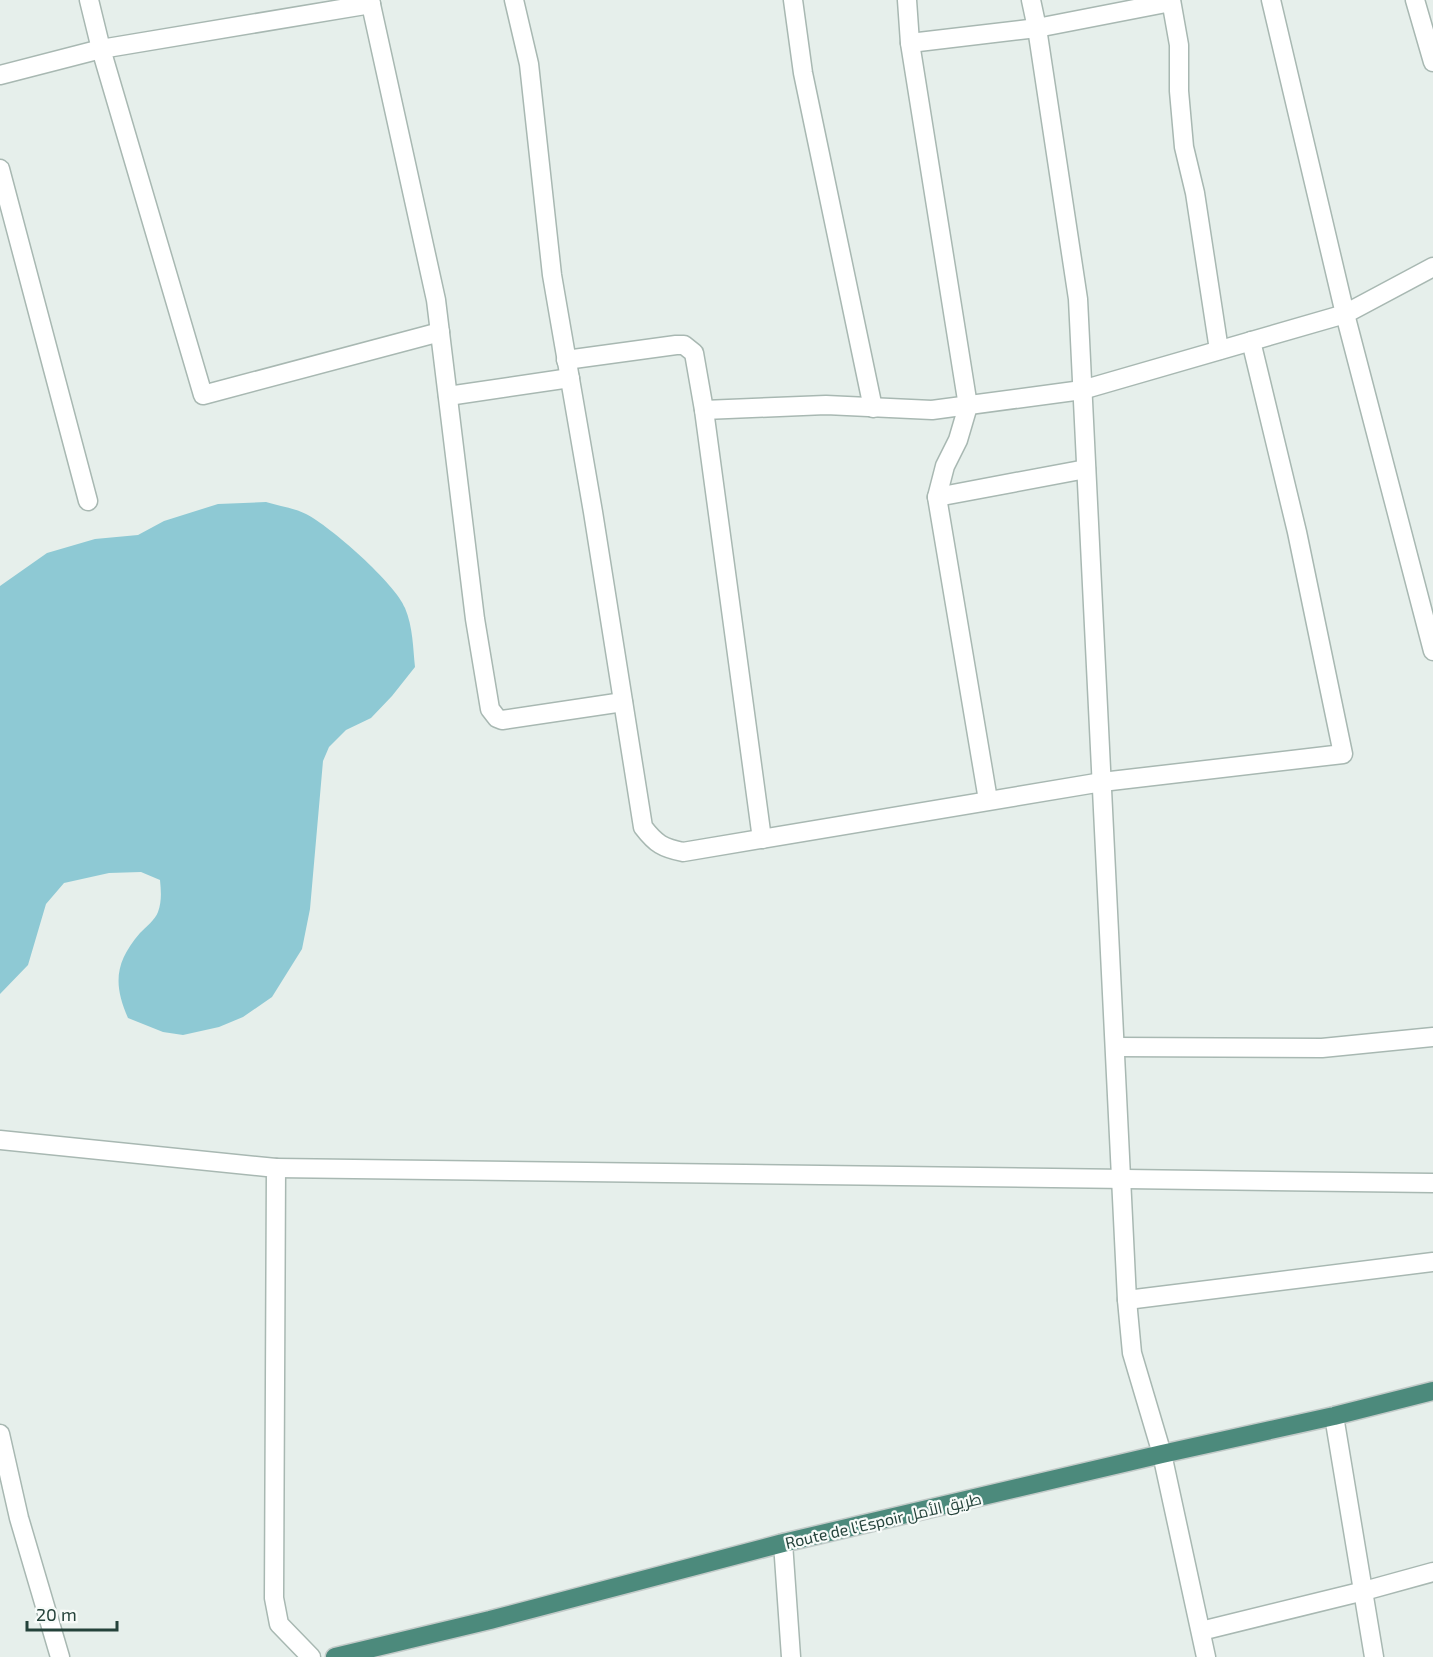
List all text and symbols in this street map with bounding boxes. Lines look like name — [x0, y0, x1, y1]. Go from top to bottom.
street label: Route de l’Espoir طريق الأمل — [783, 1488, 983, 1554]
scale bar — [27, 1594, 117, 1632]
text: 20 m — [36, 1603, 77, 1625]

